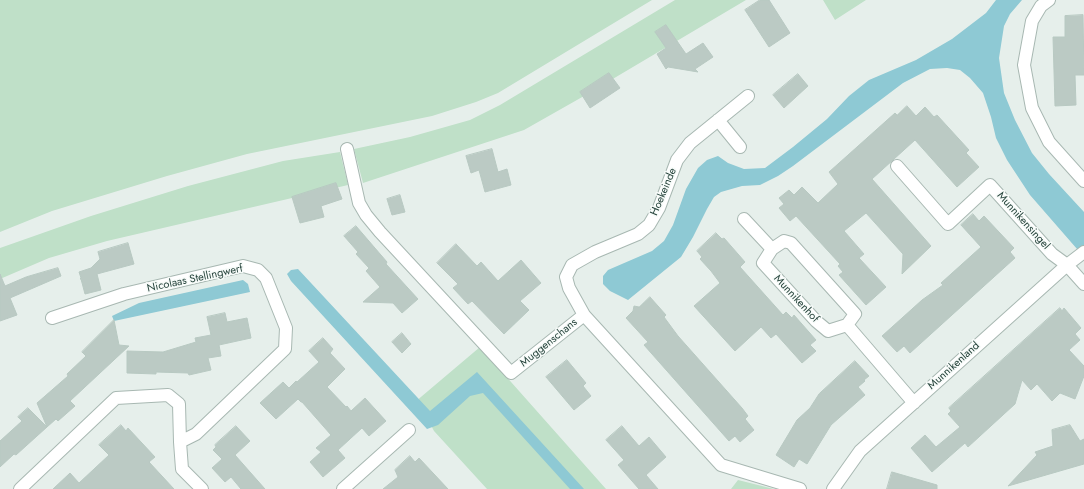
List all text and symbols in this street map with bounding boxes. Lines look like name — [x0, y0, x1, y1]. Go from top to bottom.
street label: Hoekeinde — [648, 166, 680, 218]
street label: Munnikensingel — [994, 190, 1052, 252]
street label: Nicolaas Stellingwerf — [146, 262, 244, 296]
street label: Munnikenhof — [771, 273, 821, 325]
street label: Muggenschans — [518, 316, 580, 370]
street label: Munnikenland — [925, 339, 983, 393]

